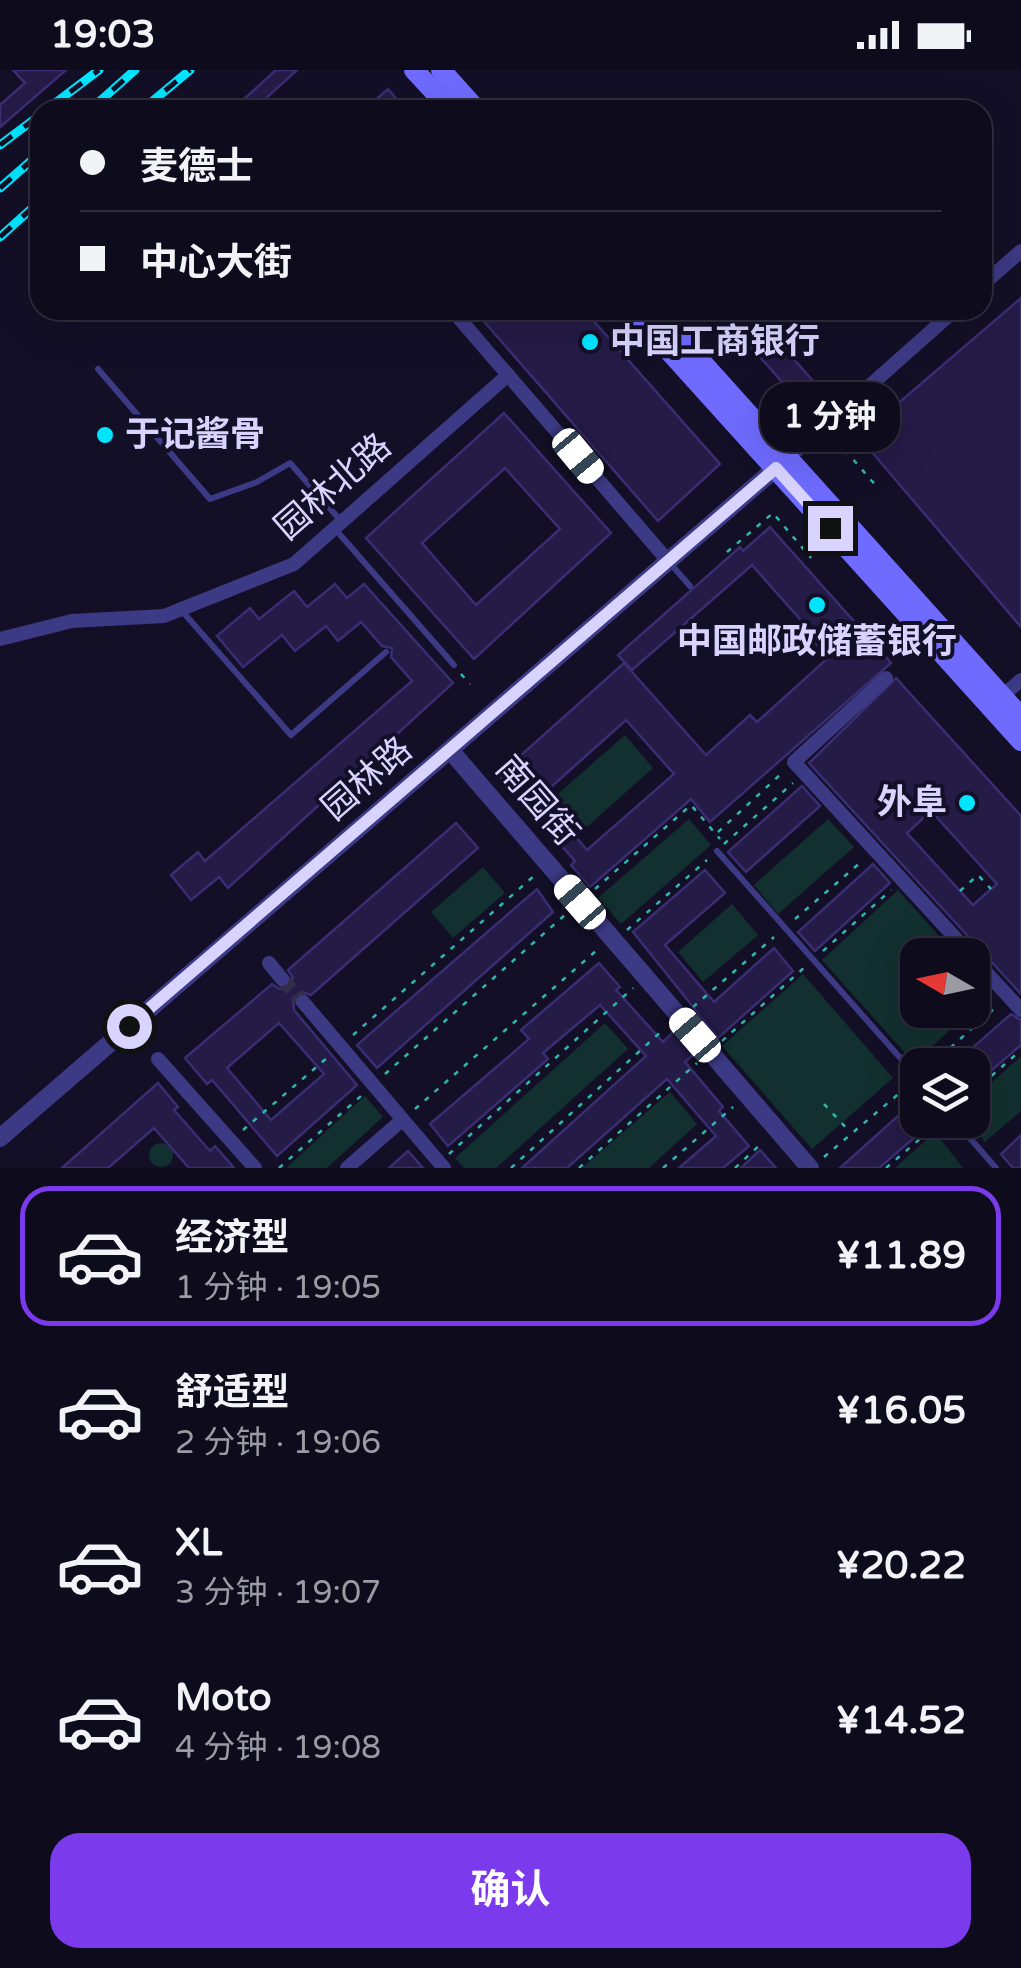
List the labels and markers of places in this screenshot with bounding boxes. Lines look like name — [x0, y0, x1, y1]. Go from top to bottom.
place label: 中国工商银行 — [610, 321, 820, 363]
marker: 中国工商银行 — [579, 331, 601, 353]
place label: 于记酱骨 — [125, 414, 265, 456]
marker: 于记酱骨 — [94, 424, 116, 446]
marker: 中国邮政储蓄银行 — [806, 594, 828, 616]
place label: 中国邮政储蓄银行 — [677, 621, 957, 663]
place label: 外阜 — [877, 782, 947, 824]
marker: 外阜 — [956, 792, 978, 814]

